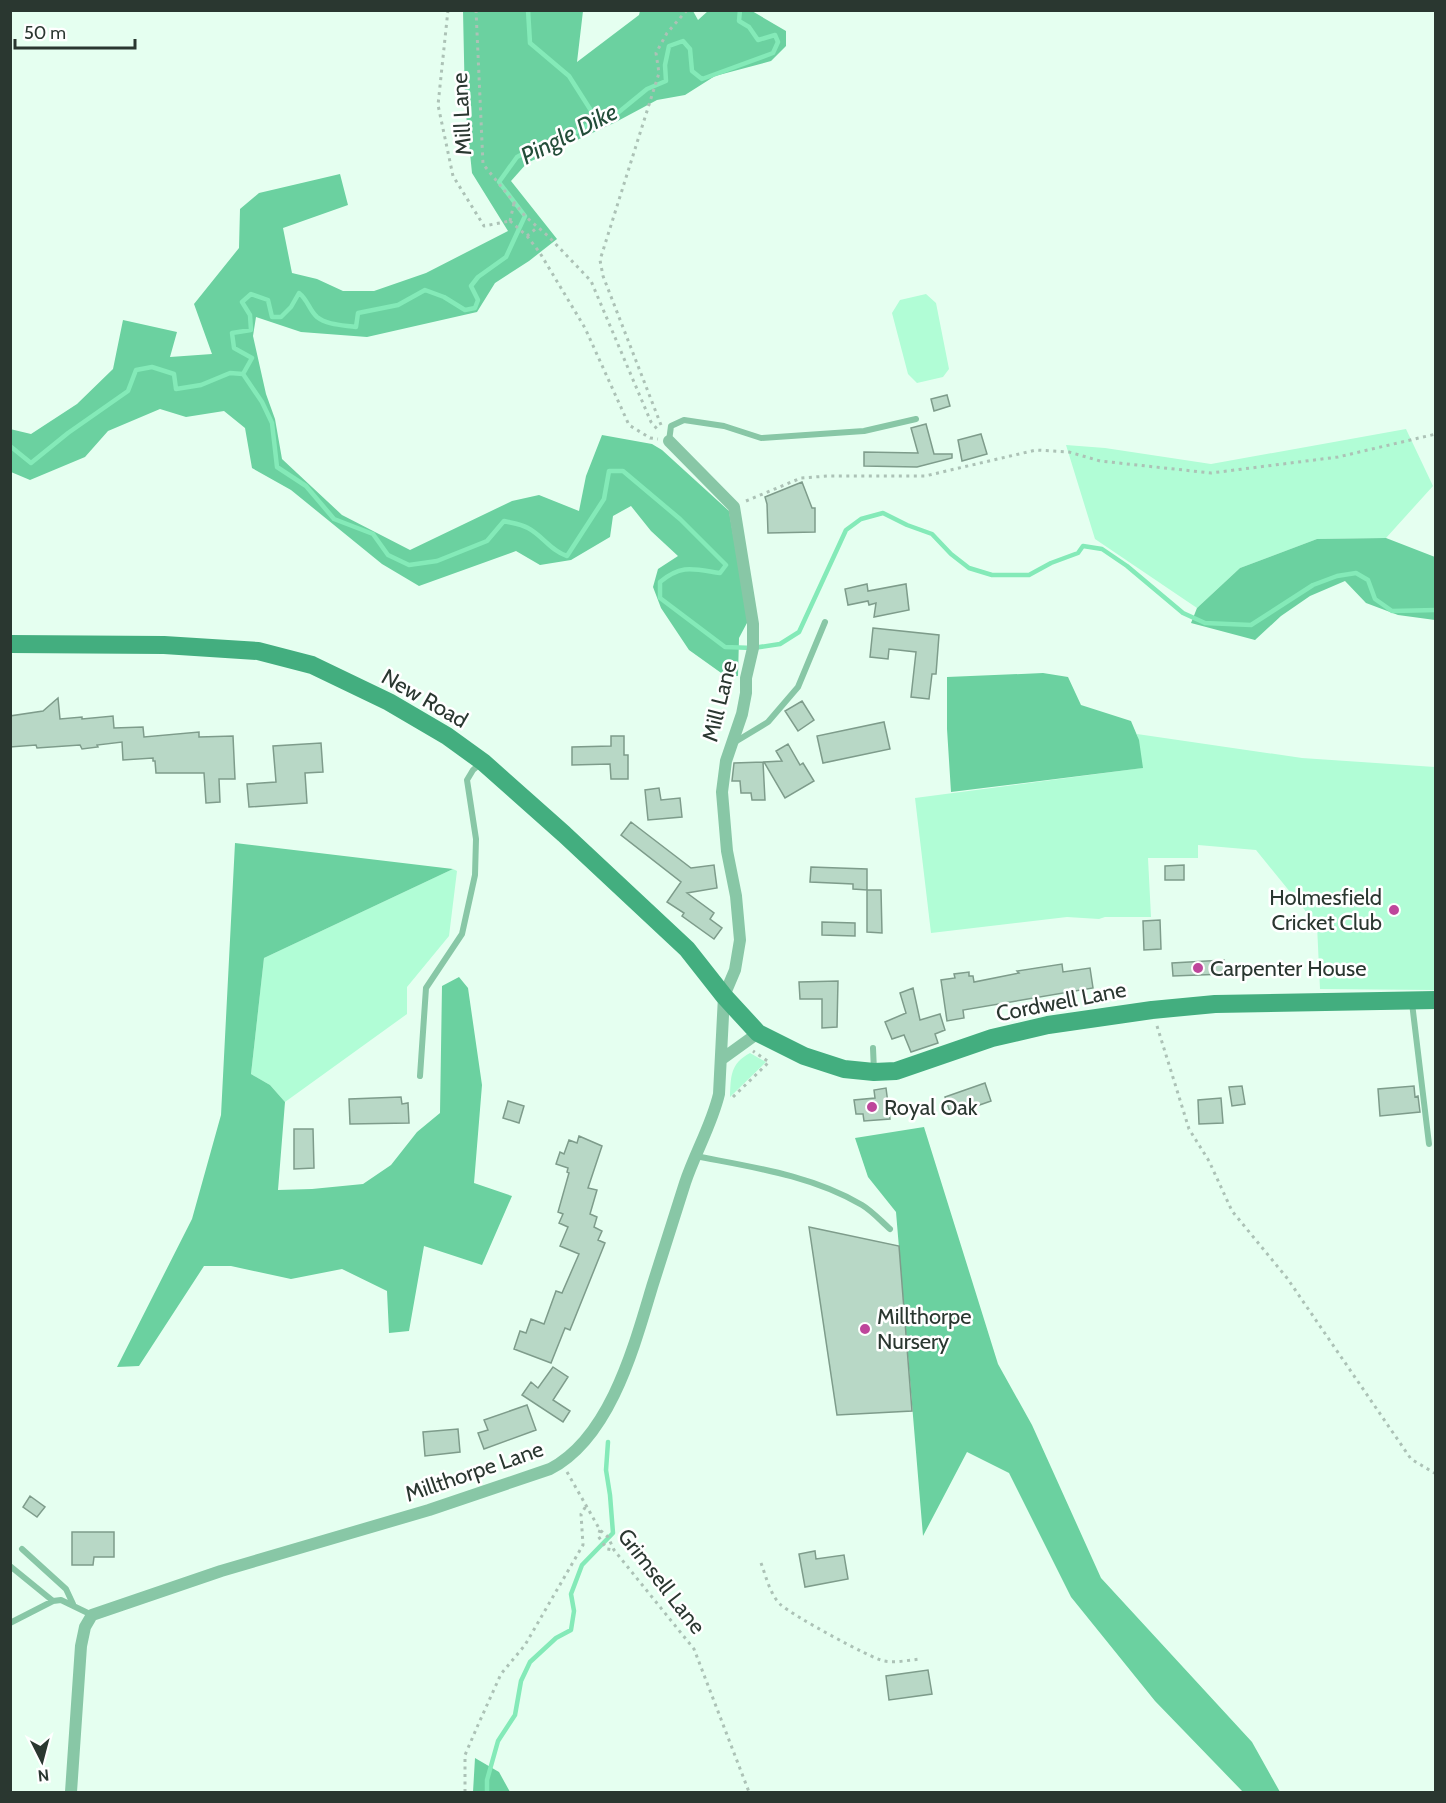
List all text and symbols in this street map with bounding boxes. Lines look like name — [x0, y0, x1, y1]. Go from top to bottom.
scale bar — [15, 12, 135, 50]
text: 50 m — [24, 22, 66, 44]
street label: Mill Lane — [446, 72, 477, 156]
water label: Pingle Dike — [516, 97, 622, 170]
street label: Mill Lane — [696, 658, 743, 745]
street label: New Road — [377, 663, 473, 734]
place label: Holmesfield Cricket Club — [1269, 884, 1382, 936]
marker: Holmesfield Cricket Club — [1387, 903, 1401, 917]
place label: Carpenter House — [1210, 955, 1366, 982]
marker: Carpenter House — [1191, 961, 1205, 975]
street label: Cordwell Lane — [994, 976, 1128, 1027]
place label: Royal Oak — [884, 1094, 978, 1121]
marker: Royal Oak — [865, 1100, 879, 1114]
place label: Millthorpe Nursery — [877, 1303, 972, 1355]
marker: Millthorpe Nursery — [858, 1322, 872, 1336]
street label: Millthorpe Lane — [401, 1435, 547, 1508]
street label: Grimsell Lane — [612, 1523, 711, 1639]
north arrow — [12, 1731, 72, 1791]
text: N — [37, 1765, 50, 1785]

